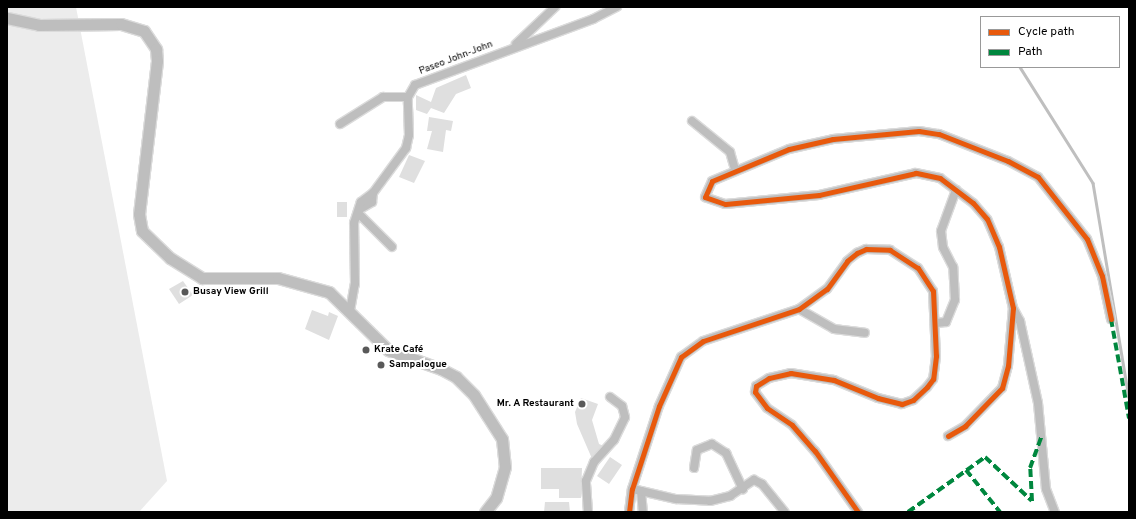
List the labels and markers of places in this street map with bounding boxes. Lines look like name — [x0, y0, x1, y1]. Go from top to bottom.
place label: Busay View Grill — [193, 286, 269, 298]
marker: Busay View Grill — [180, 287, 190, 297]
place label: Krate Café — [374, 344, 423, 356]
marker: Krate Café — [361, 345, 371, 355]
place label: Sampalogue — [389, 359, 447, 371]
marker: Sampalogue — [376, 360, 386, 370]
place label: Mr. A Restaurant — [496, 398, 574, 410]
marker: Mr. A Restaurant — [577, 399, 587, 409]

